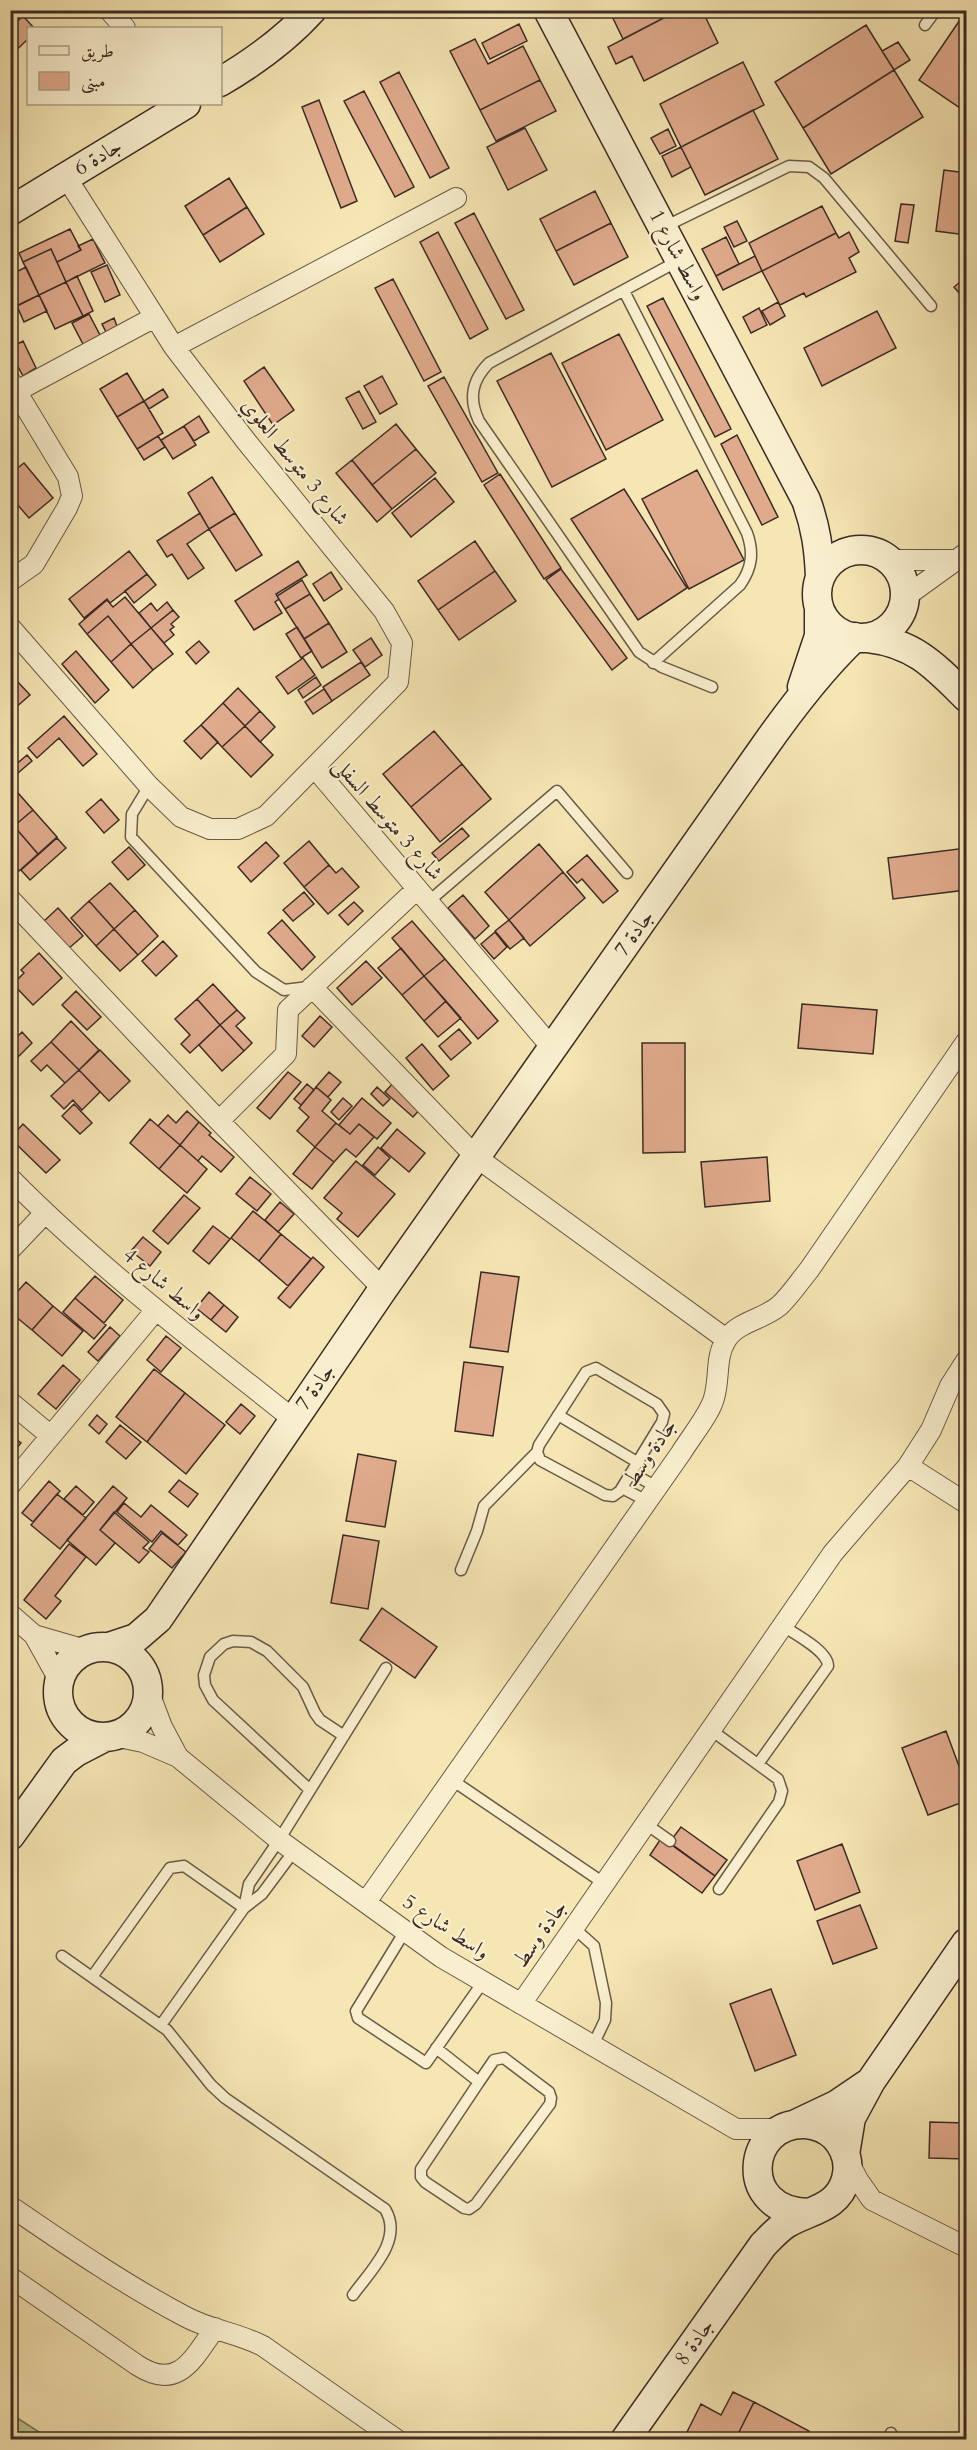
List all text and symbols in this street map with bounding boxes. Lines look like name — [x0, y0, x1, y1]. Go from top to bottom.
legend — [27, 27, 222, 105]
text: طريق — [81, 39, 114, 64]
text: مبنى — [81, 69, 106, 94]
street label: جادة 6 — [69, 131, 127, 183]
street label: واسط شارع 1 — [639, 204, 714, 307]
street label: شارع 3 متوسط العلوي — [232, 392, 355, 534]
street label: شارع 3 متوسط السفلى — [324, 751, 450, 889]
street label: جادة 7 — [607, 904, 661, 962]
street label: واسط شارع 4 — [115, 1241, 211, 1329]
street label: جادة 7 — [288, 1358, 342, 1416]
street label: جادة وسط — [617, 1413, 683, 1493]
street label: واسط شارع 5 — [395, 1887, 495, 1969]
street label: جادة وسط — [506, 1894, 574, 1974]
street label: جادة 8 — [667, 2313, 721, 2371]

